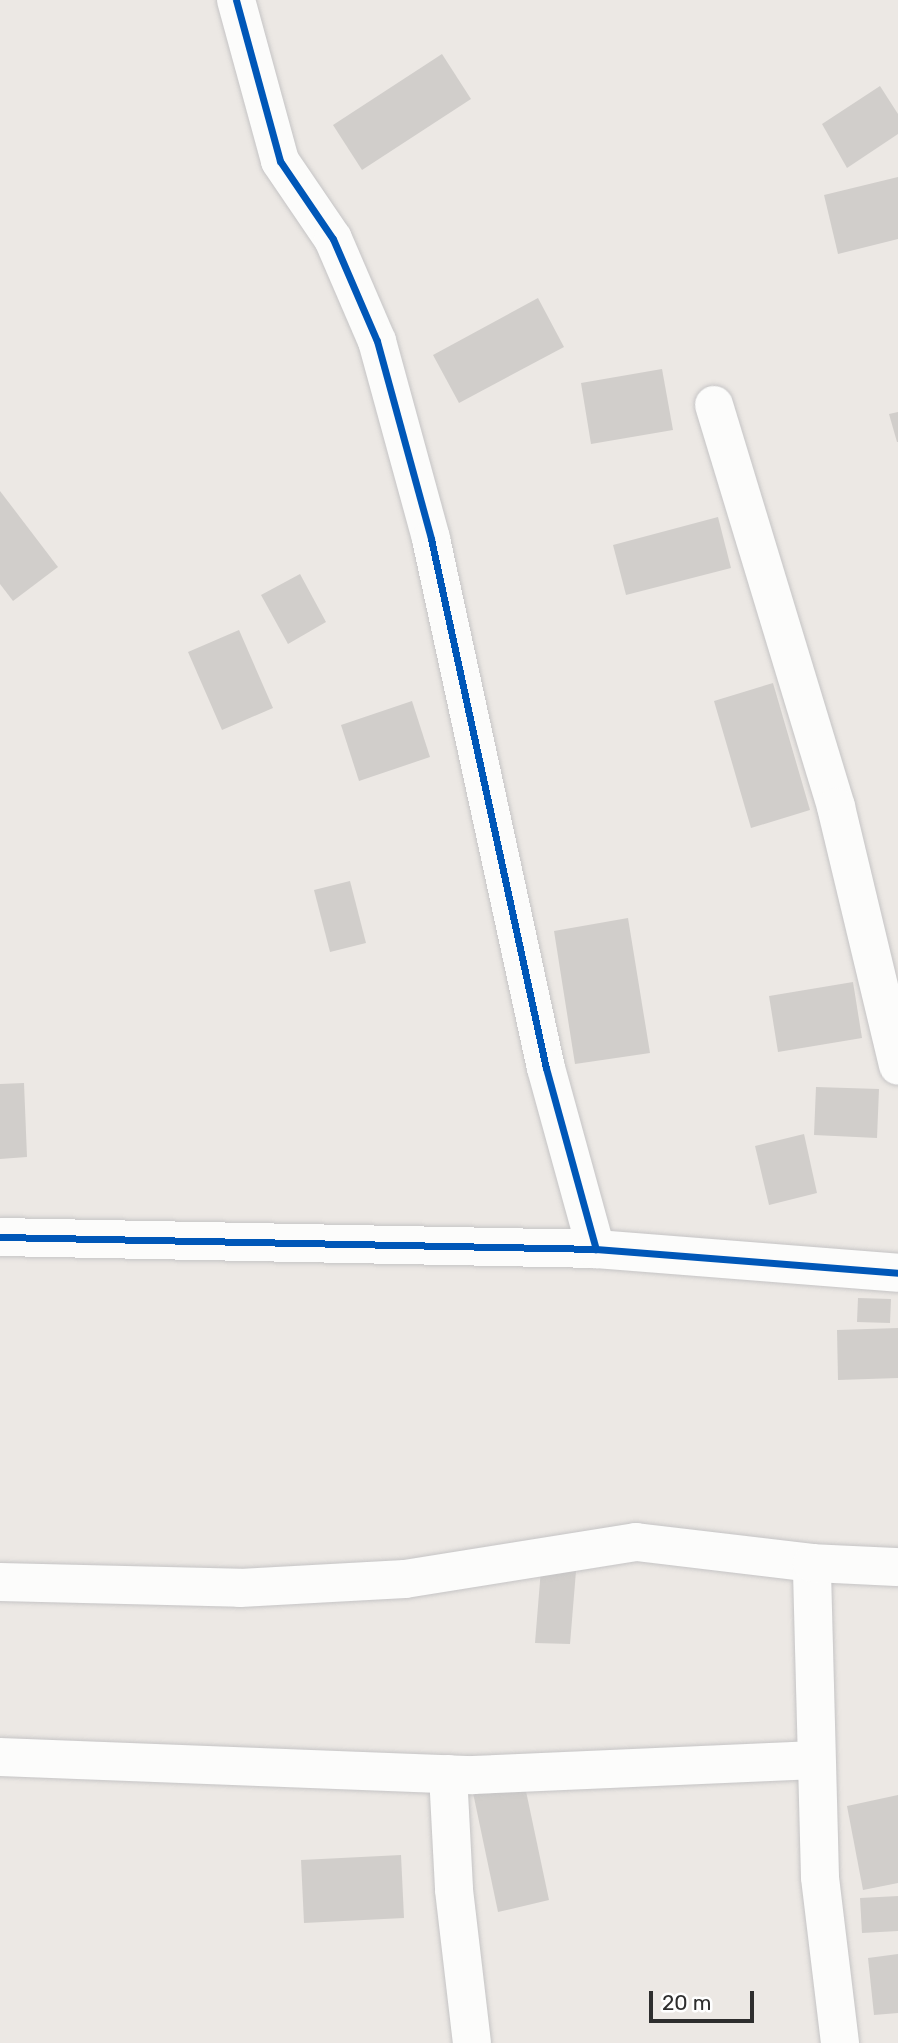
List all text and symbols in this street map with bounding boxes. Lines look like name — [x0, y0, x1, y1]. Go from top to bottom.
scale bar — [653, 1976, 758, 2020]
text: 20 m — [662, 1990, 711, 2015]

